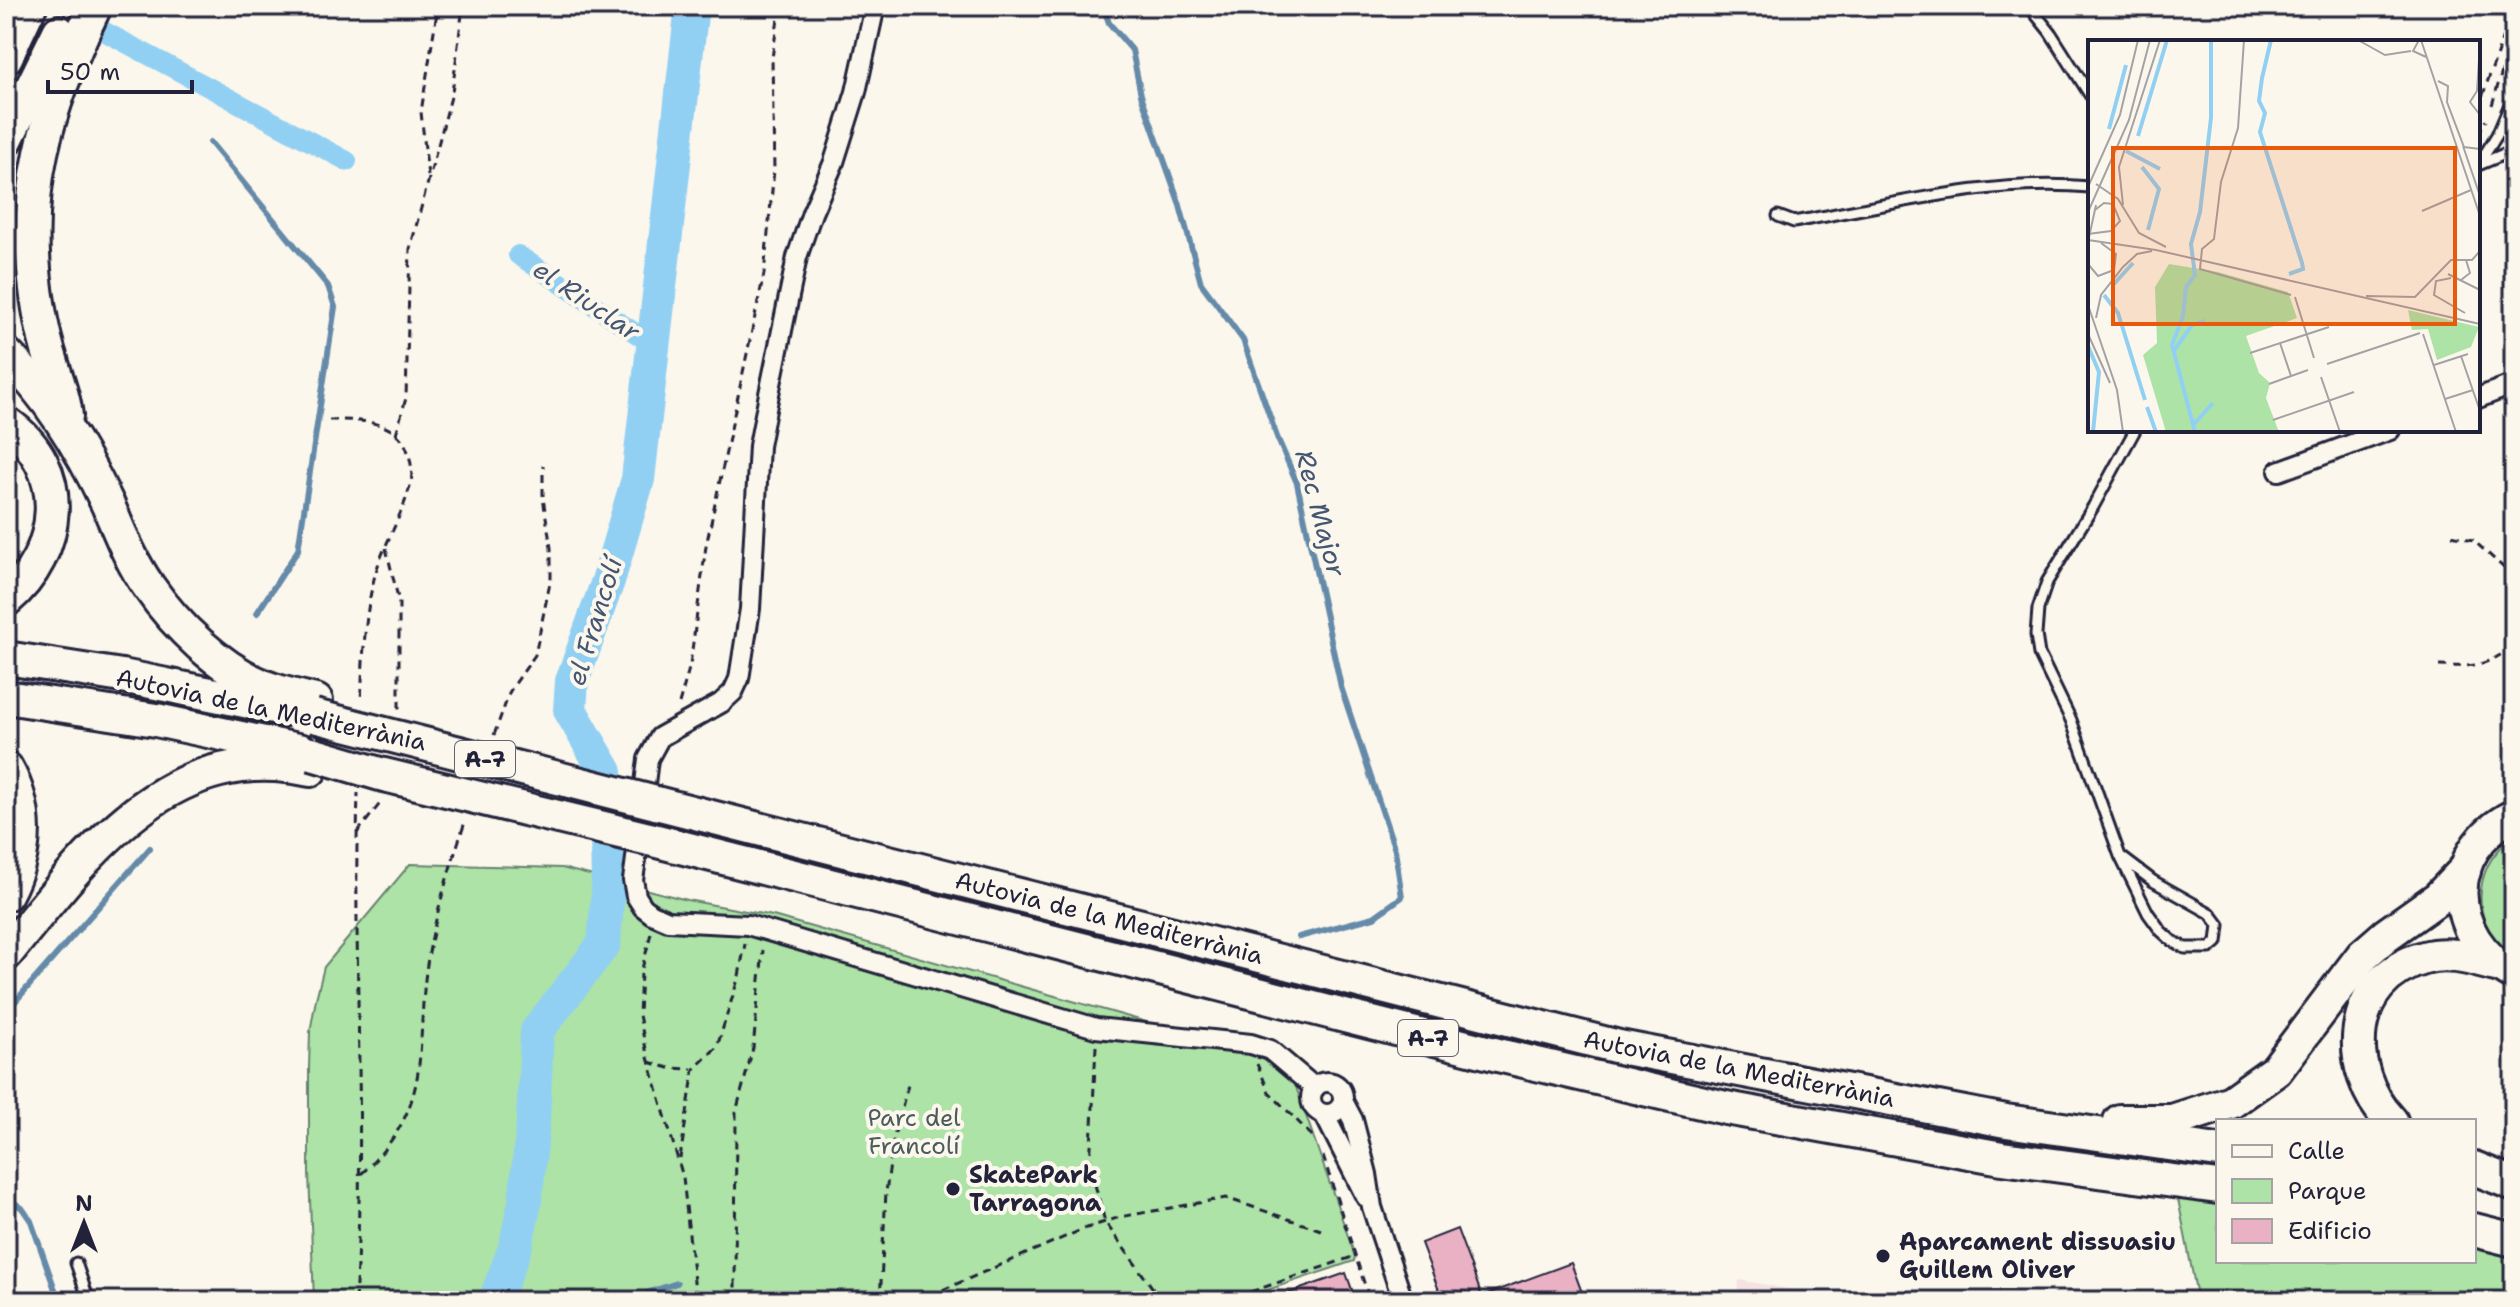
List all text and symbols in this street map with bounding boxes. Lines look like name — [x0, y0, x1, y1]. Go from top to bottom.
inset map — [2088, 40, 2480, 432]
scale bar — [48, 44, 192, 94]
text: 50 m — [60, 56, 120, 88]
water label: el Riuclar — [527, 251, 648, 349]
water label: Rec Major — [1287, 446, 1355, 581]
water label: el Francolí — [558, 550, 631, 689]
street label: Autovia de la Mediterrània — [113, 661, 429, 759]
road number: A-7 — [455, 741, 515, 777]
street label: Autovia de la Mediterrània — [952, 864, 1266, 972]
road number: A-7 — [1398, 1020, 1458, 1056]
street label: Autovia de la Mediterrània — [1581, 1023, 1897, 1115]
park label: Parc del Francolí — [867, 1102, 961, 1162]
legend — [2216, 1119, 2476, 1263]
text: Calle — [2288, 1135, 2345, 1167]
place label: SkatePark Tarragona — [969, 1159, 1102, 1219]
text: Parque — [2288, 1175, 2367, 1207]
marker: SkatePark Tarragona — [944, 1180, 962, 1198]
north arrow — [44, 1183, 124, 1263]
text: N — [75, 1189, 93, 1218]
text: Edificio — [2288, 1215, 2372, 1247]
place label: Aparcament dissuasiu Guillem Oliver — [1899, 1226, 2176, 1286]
marker: Aparcament dissuasiu Guillem Oliver — [1874, 1247, 1892, 1265]

